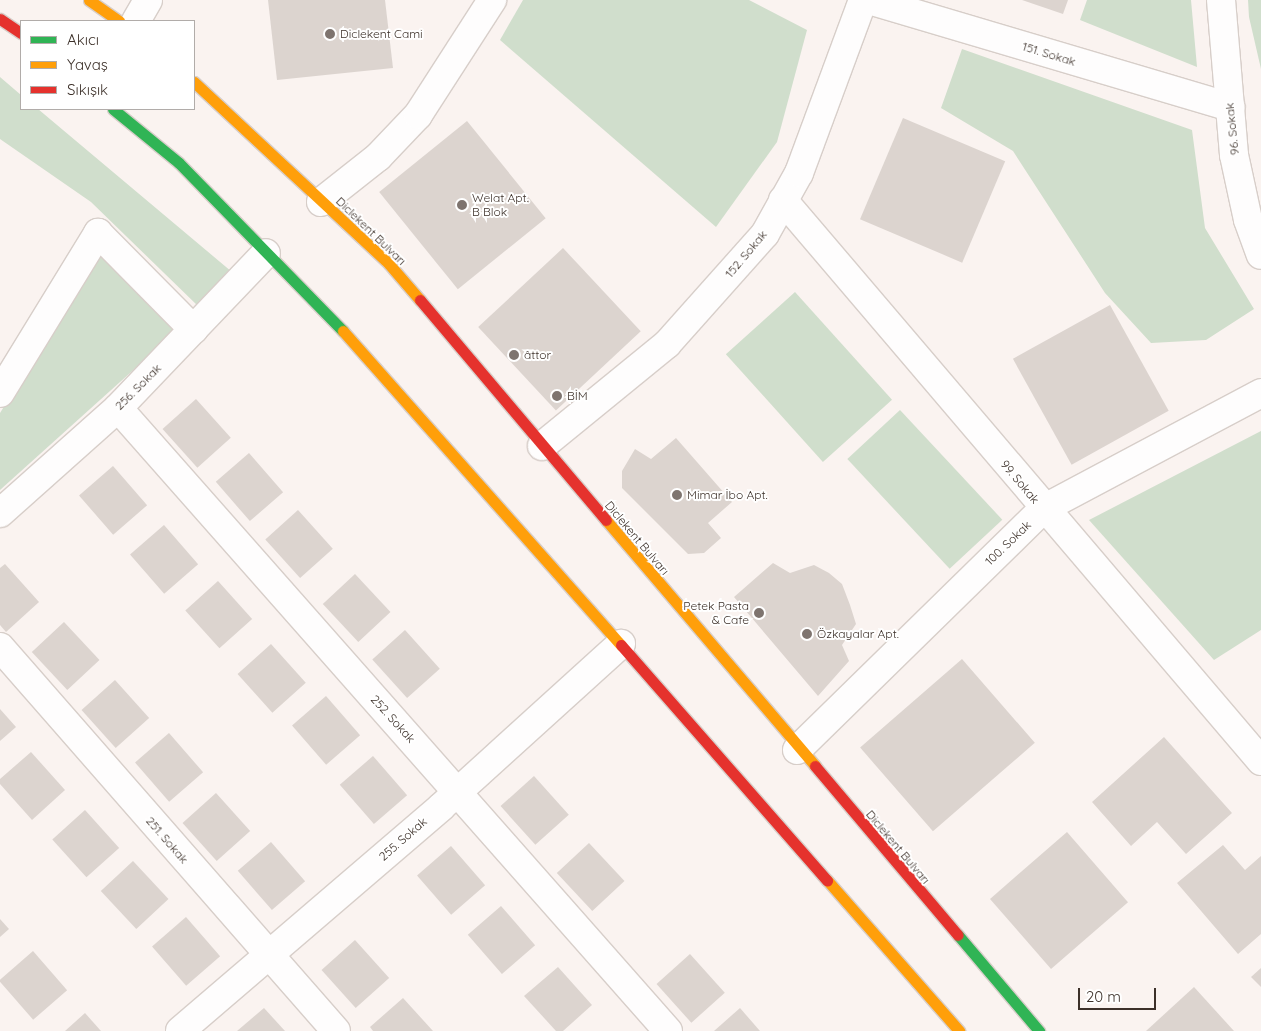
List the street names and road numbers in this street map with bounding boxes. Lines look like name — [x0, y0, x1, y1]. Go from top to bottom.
street label: 151. Sokak — [1021, 39, 1077, 69]
street label: 96. Sokak — [1222, 102, 1242, 156]
street label: Diclekent Bulvarı — [333, 194, 409, 268]
street label: 152. Sokak — [722, 227, 770, 281]
street label: 256. Sokak — [112, 361, 164, 413]
street label: 99. Sokak — [998, 457, 1042, 507]
street label: Diclekent Bulvarı — [602, 498, 672, 578]
street label: 100. Sokak — [982, 518, 1034, 568]
street label: 252. Sokak — [368, 692, 418, 746]
street label: Diclekent Bulvarı — [863, 807, 933, 887]
street label: 251. Sokak — [143, 814, 191, 866]
street label: 255. Sokak — [376, 814, 430, 864]

